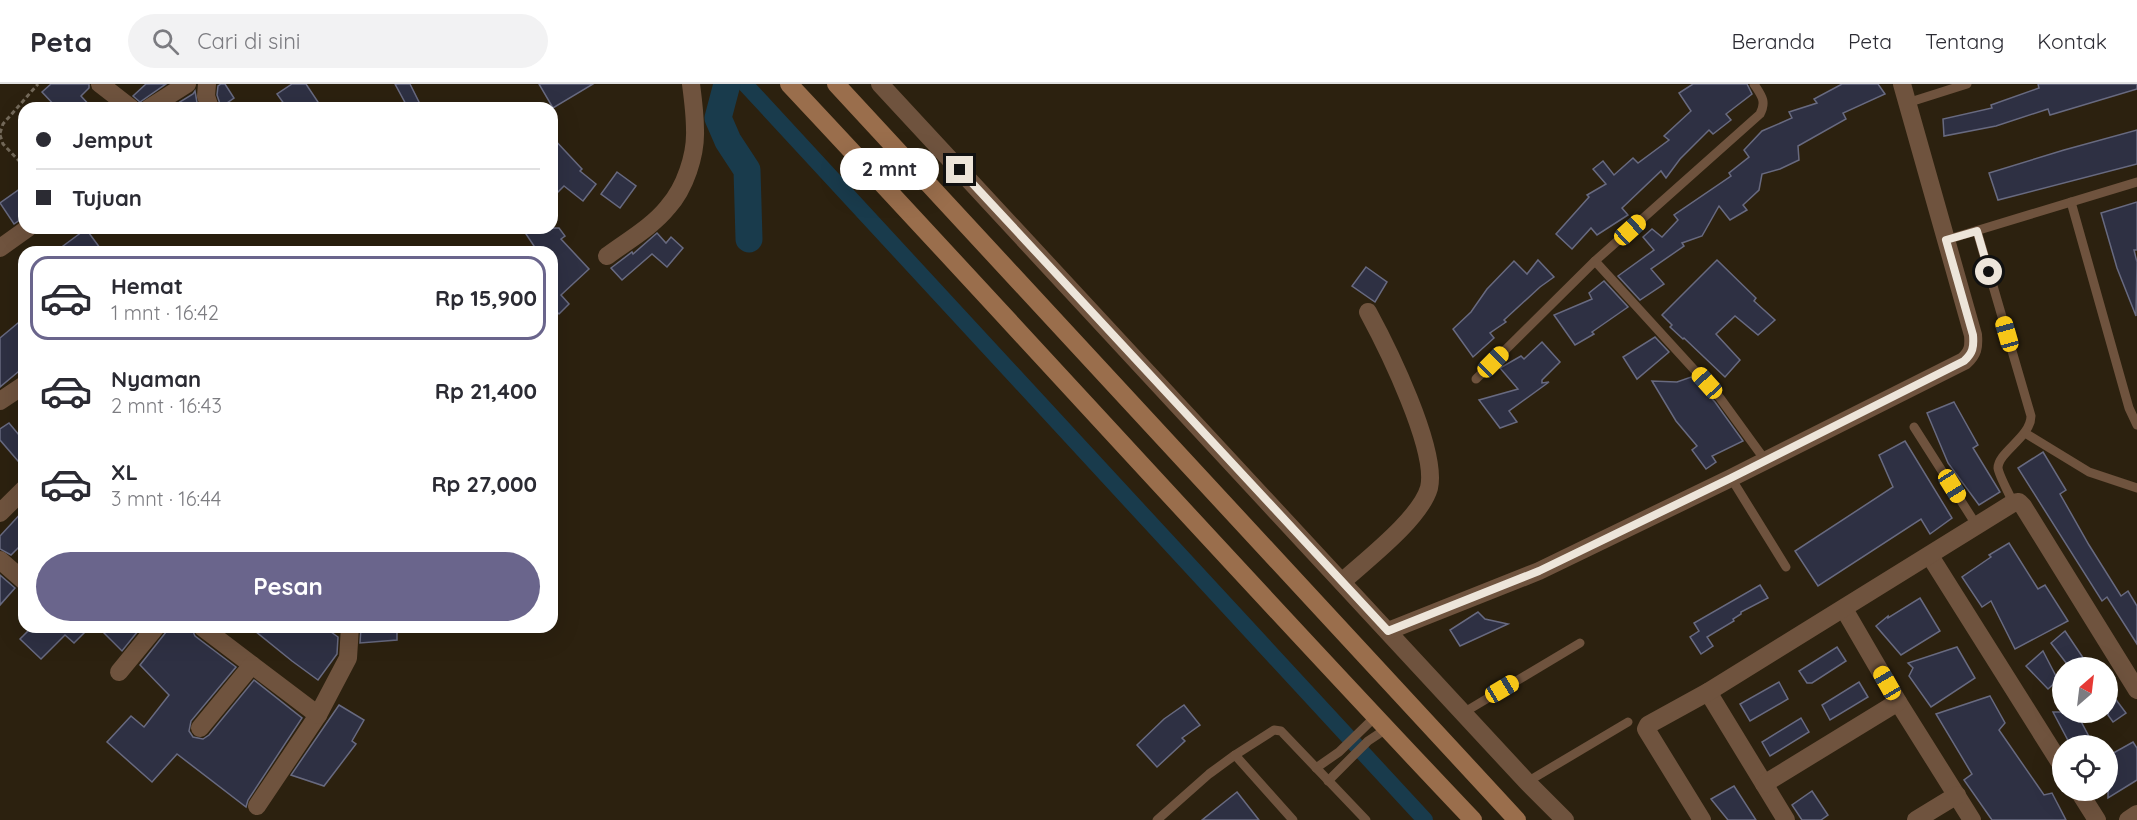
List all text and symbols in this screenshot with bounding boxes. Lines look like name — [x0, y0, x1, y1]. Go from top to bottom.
search box — [128, 14, 548, 68]
text: Peta — [30, 24, 92, 59]
icon: search — [149, 25, 182, 58]
text: Cari di sini — [197, 27, 301, 55]
text: Beranda — [1731, 28, 1815, 54]
text: Peta — [1848, 28, 1892, 54]
text: Tentang — [1925, 28, 2004, 54]
text: Kontak — [2037, 28, 2107, 54]
text: Jemput — [72, 126, 153, 154]
callout: 2 mnt — [840, 149, 939, 191]
text: 2 mnt — [862, 156, 917, 181]
route end — [946, 156, 973, 183]
text: Tujuan — [72, 184, 142, 212]
car — [1611, 211, 1649, 249]
route start — [1975, 258, 2002, 285]
icon: car — [39, 271, 93, 325]
text: Hemat — [111, 272, 183, 300]
text: Rp 15,900 — [435, 284, 537, 312]
text: 1 mnt · 16:42 — [111, 300, 219, 325]
car — [1993, 314, 2021, 354]
car — [1474, 343, 1512, 381]
icon: car — [39, 364, 93, 418]
car — [1688, 364, 1726, 402]
text: Nyaman — [111, 365, 201, 393]
text: Rp 21,400 — [435, 377, 537, 405]
text: 2 mnt · 16:43 — [111, 393, 222, 418]
icon: car — [39, 457, 93, 511]
text: XL — [111, 458, 138, 486]
car — [1935, 466, 1969, 506]
text: Rp 27,000 — [431, 470, 537, 498]
text: 3 mnt · 16:44 — [111, 486, 221, 511]
button: Pesan — [36, 552, 540, 621]
north arrow — [2052, 657, 2118, 723]
map controls — [2052, 657, 2118, 801]
car — [1870, 663, 1904, 703]
car — [1482, 672, 1522, 706]
button: locate — [2052, 735, 2118, 801]

